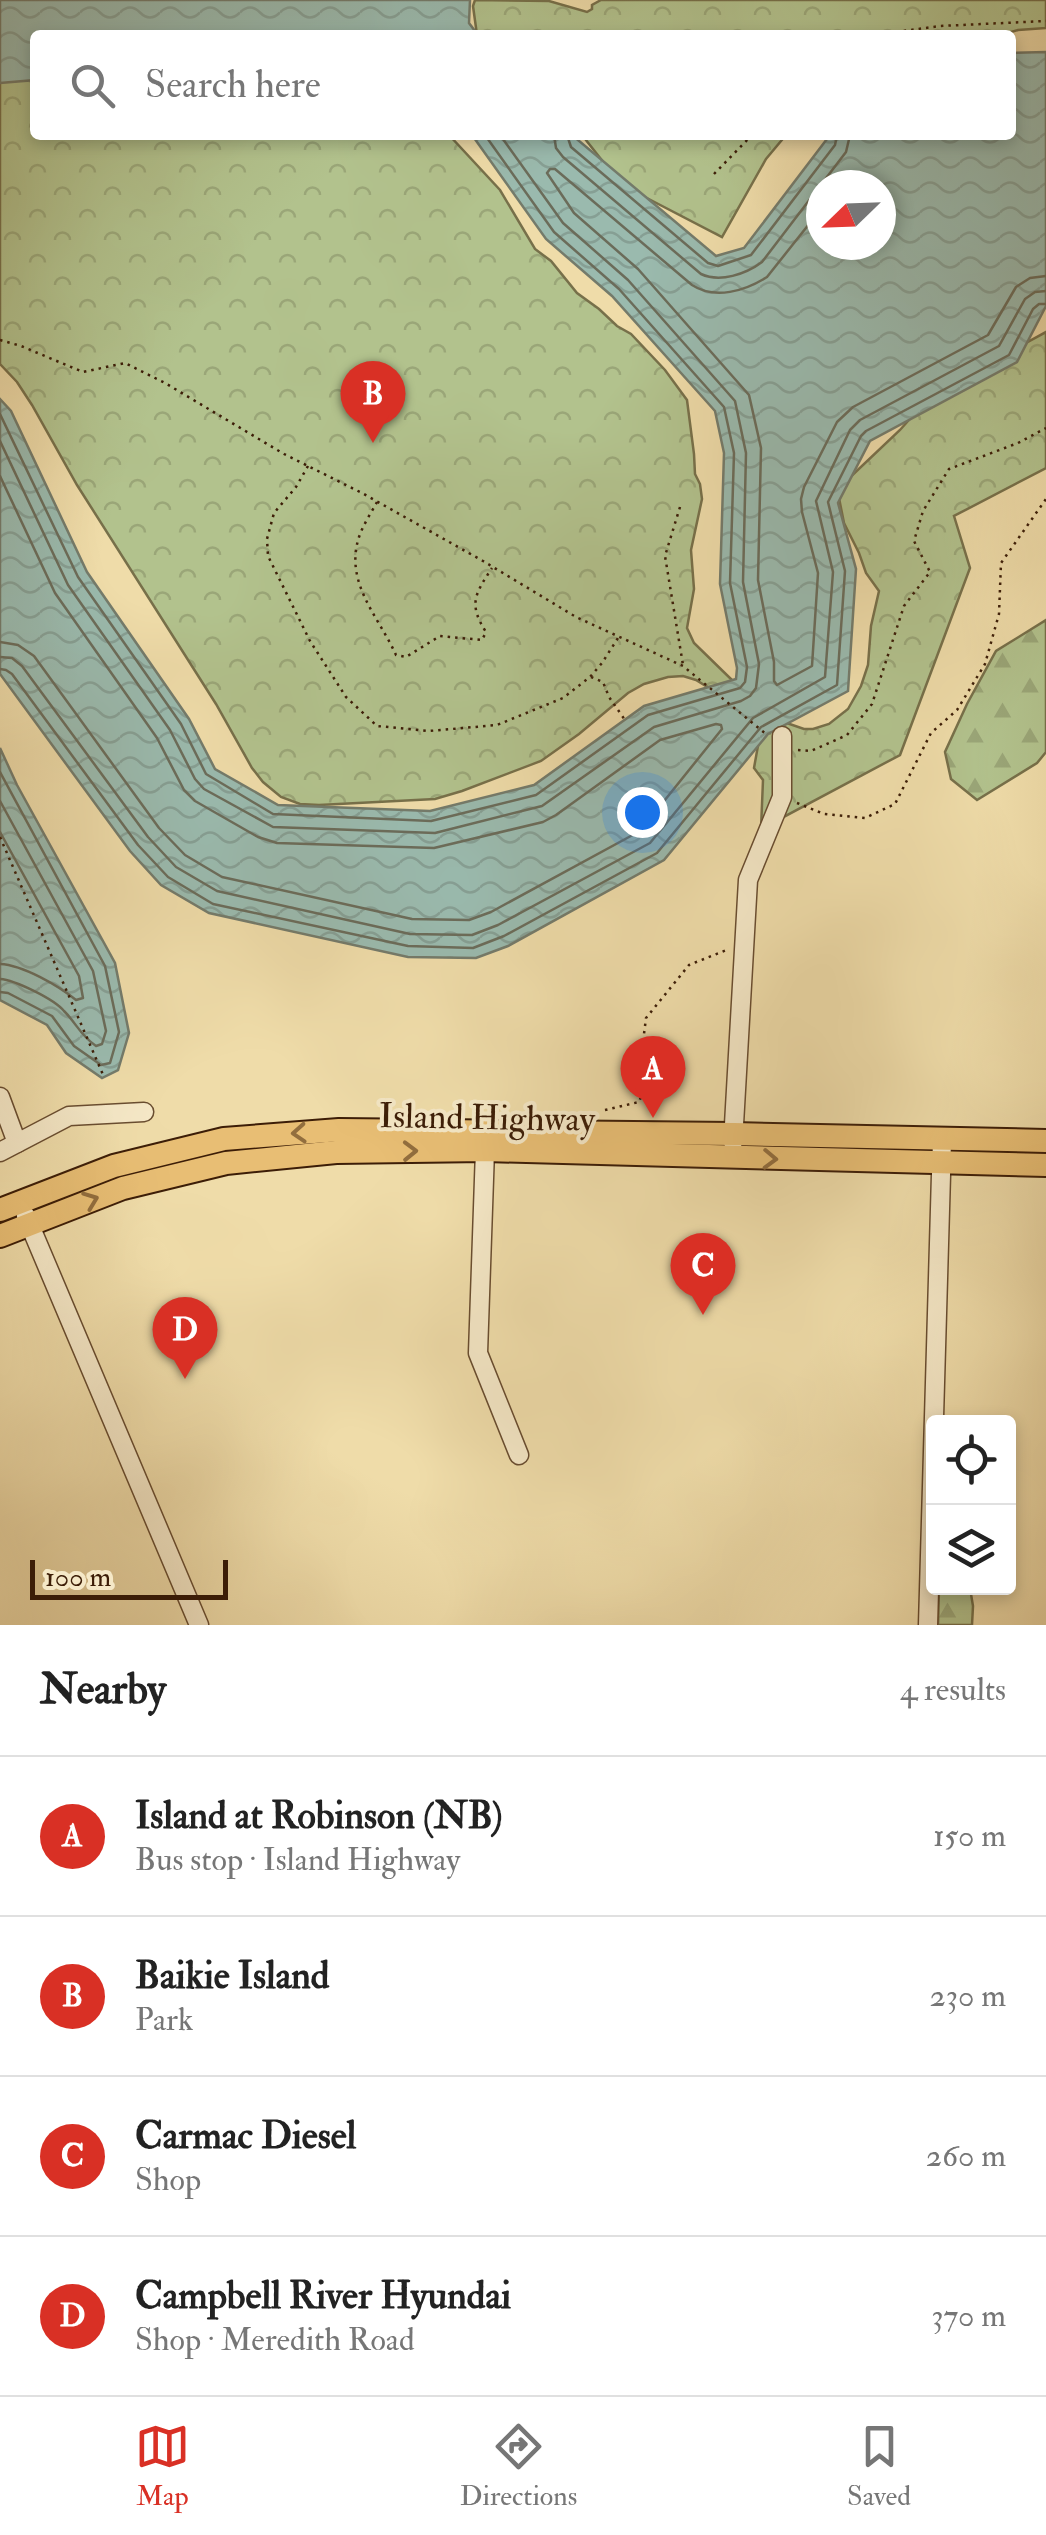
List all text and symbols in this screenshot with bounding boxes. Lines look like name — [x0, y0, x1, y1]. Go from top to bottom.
search box — [30, 30, 1016, 140]
icon: search — [65, 58, 120, 113]
text: Search here — [145, 61, 321, 109]
north arrow — [806, 170, 896, 260]
pin: B — [340, 360, 406, 443]
your location — [617, 787, 668, 838]
pin: A — [620, 1036, 686, 1118]
street label: Island Highway — [379, 1094, 596, 1142]
one-way arrow — [290, 1121, 306, 1143]
one-way arrow — [402, 1140, 418, 1162]
one-way arrow — [762, 1148, 778, 1169]
one-way arrow — [81, 1191, 98, 1212]
pin: C — [670, 1232, 736, 1315]
pin: D — [152, 1296, 218, 1379]
map controls — [926, 1415, 1016, 1595]
button: locate — [926, 1415, 1016, 1505]
button: layers — [926, 1505, 1016, 1595]
scale bar — [30, 1555, 228, 1600]
text: 100 m — [45, 1560, 111, 1595]
text: Nearby — [40, 1664, 166, 1716]
text: 4 results — [900, 1670, 1006, 1710]
text: Island at Robinson (NB) — [135, 1792, 503, 1840]
text: A — [62, 1816, 83, 1856]
text: 150 m — [933, 1816, 1006, 1856]
text: Bus stop · Island Highway — [135, 1840, 460, 1880]
text: Baikie Island — [135, 1952, 329, 2000]
text: B — [62, 1976, 83, 2016]
text: 230 m — [930, 1976, 1006, 2016]
text: Park — [135, 2000, 193, 2040]
text: Carmac Diesel — [135, 2112, 356, 2160]
text: C — [61, 2136, 84, 2176]
text: 260 m — [926, 2136, 1006, 2176]
text: Shop — [135, 2160, 201, 2200]
text: Campbell River Hyundai — [135, 2272, 511, 2320]
text: D — [59, 2296, 86, 2336]
text: 370 m — [931, 2296, 1006, 2336]
text: Shop · Meredith Road — [135, 2320, 415, 2360]
tab: Map — [135, 2419, 190, 2514]
tab: Directions — [460, 2419, 577, 2514]
tab: Saved — [847, 2419, 911, 2514]

